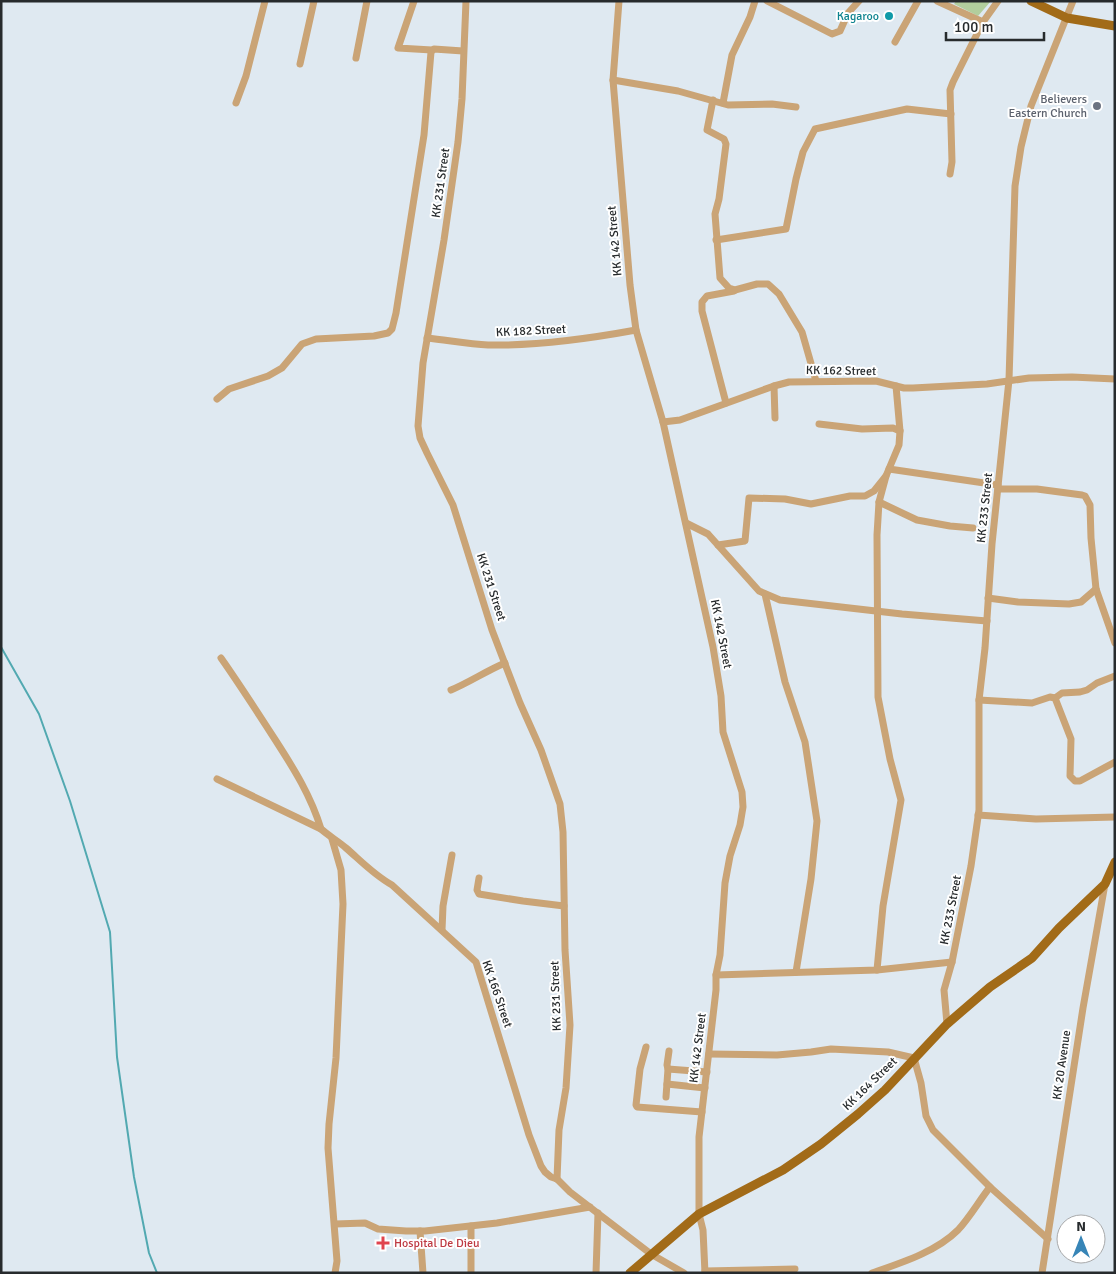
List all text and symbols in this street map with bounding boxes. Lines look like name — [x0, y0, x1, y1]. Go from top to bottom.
place label: Kagaroo — [837, 9, 879, 24]
marker: Kagaroo — [883, 10, 895, 22]
scale bar — [946, 10, 1044, 42]
text: 100 m — [954, 18, 994, 36]
place label: Believers Eastern Church — [1009, 92, 1087, 121]
marker: Believers Eastern Church — [1091, 100, 1103, 112]
street label: KK 231 Street — [429, 147, 453, 219]
street label: KK 142 Street — [604, 205, 626, 277]
street label: KK 182 Street — [496, 322, 566, 340]
street label: KK 162 Street — [806, 363, 876, 379]
street label: KK 233 Street — [974, 472, 996, 544]
street label: KK 231 Street — [473, 551, 509, 623]
street label: KK 142 Street — [707, 598, 735, 670]
street label: KK 233 Street — [937, 874, 965, 946]
street label: KK 166 Street — [478, 958, 516, 1030]
street label: KK 231 Street — [547, 961, 565, 1031]
street label: KK 142 Street — [686, 1012, 710, 1084]
street label: KK 20 Avenue — [1050, 1029, 1074, 1101]
street label: KK 164 Street — [840, 1054, 900, 1114]
north arrow — [1056, 1214, 1106, 1264]
text: N — [1076, 1218, 1086, 1235]
marker: Hospital De Dieu — [376, 1236, 390, 1250]
place label: Hospital De Dieu — [394, 1236, 480, 1251]

